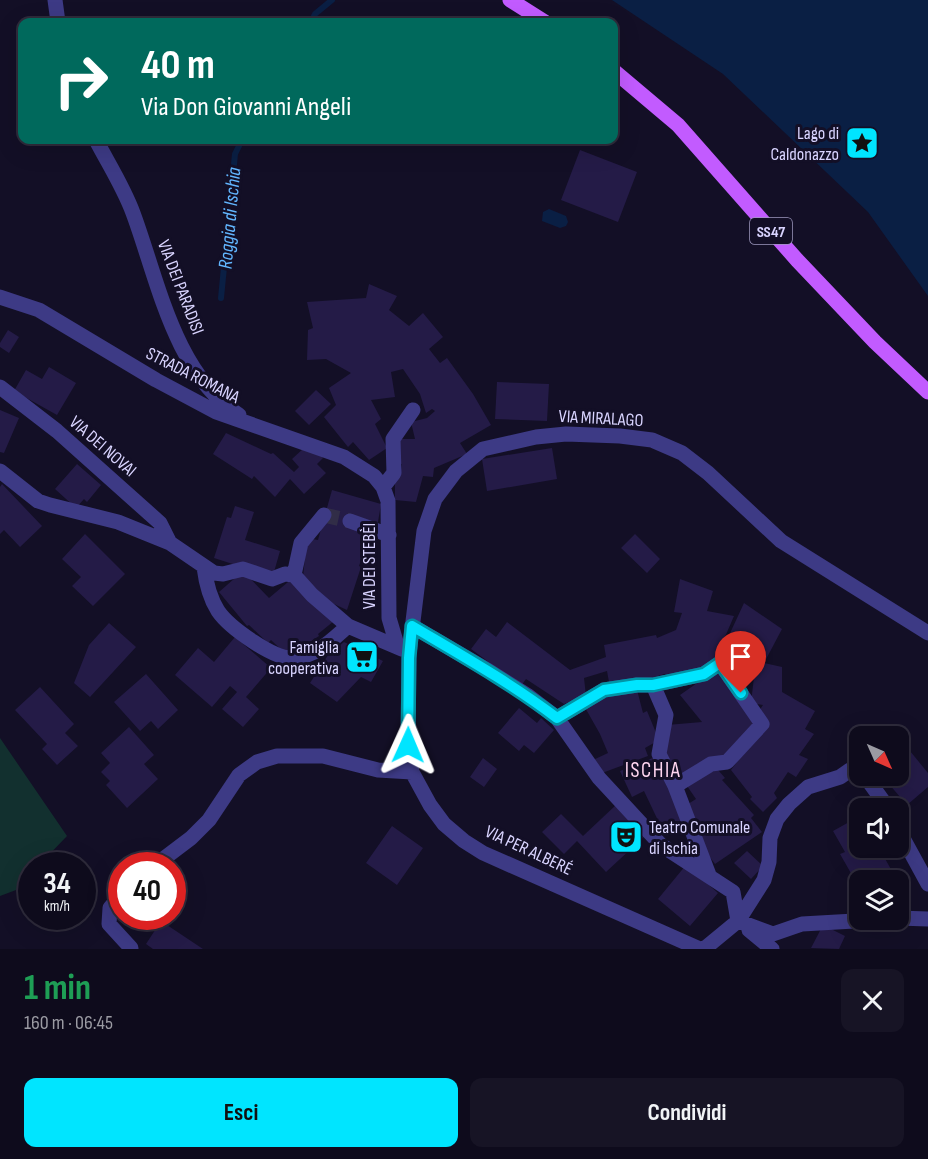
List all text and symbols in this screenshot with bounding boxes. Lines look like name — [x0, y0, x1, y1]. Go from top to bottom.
text: 40 m — [141, 40, 215, 91]
icon: right — [42, 42, 120, 120]
text: Via Don Giovanni Angeli — [141, 91, 351, 123]
place label: Lago di Caldonazzo — [771, 123, 839, 165]
place icon: Lago di Caldonazzo — [844, 125, 880, 161]
water label: Roggia di Ischia — [214, 166, 246, 270]
road number: SS47 — [750, 218, 792, 244]
street label: VIA DEI PARADISI — [153, 237, 208, 337]
street label: STRADA ROMANA — [142, 343, 243, 408]
street label: VIA MIRALAGO — [558, 406, 644, 431]
street label: VIA DEI NOVAI — [65, 412, 140, 481]
street label: VIA DEI STEBÈI — [359, 523, 380, 609]
pin — [715, 631, 766, 693]
place label: Famiglia cooperativa — [268, 637, 339, 679]
supermarket icon: Famiglia cooperativa — [344, 639, 380, 675]
icon: arrive — [724, 640, 757, 673]
position arrow — [376, 713, 440, 777]
north arrow — [849, 726, 909, 786]
map controls — [849, 726, 909, 930]
district label: ISCHIA — [625, 758, 681, 783]
button: sound — [849, 798, 909, 858]
place label: Teatro Comunale di Ischia — [649, 817, 750, 859]
theatre icon: Teatro Comunale di Ischia — [608, 819, 644, 855]
street label: VIA PER ALBERÉ — [482, 821, 576, 880]
speed limit sign: 40 — [108, 852, 186, 930]
text: 34 — [43, 866, 71, 902]
button: layers — [849, 870, 909, 930]
text: km/h — [44, 897, 70, 916]
text: 1 min — [24, 967, 91, 1010]
button: close — [841, 969, 904, 1032]
text: 160 m · 06:45 — [24, 1011, 113, 1035]
button: Esci — [24, 1078, 458, 1147]
button: Condividi — [470, 1078, 904, 1147]

